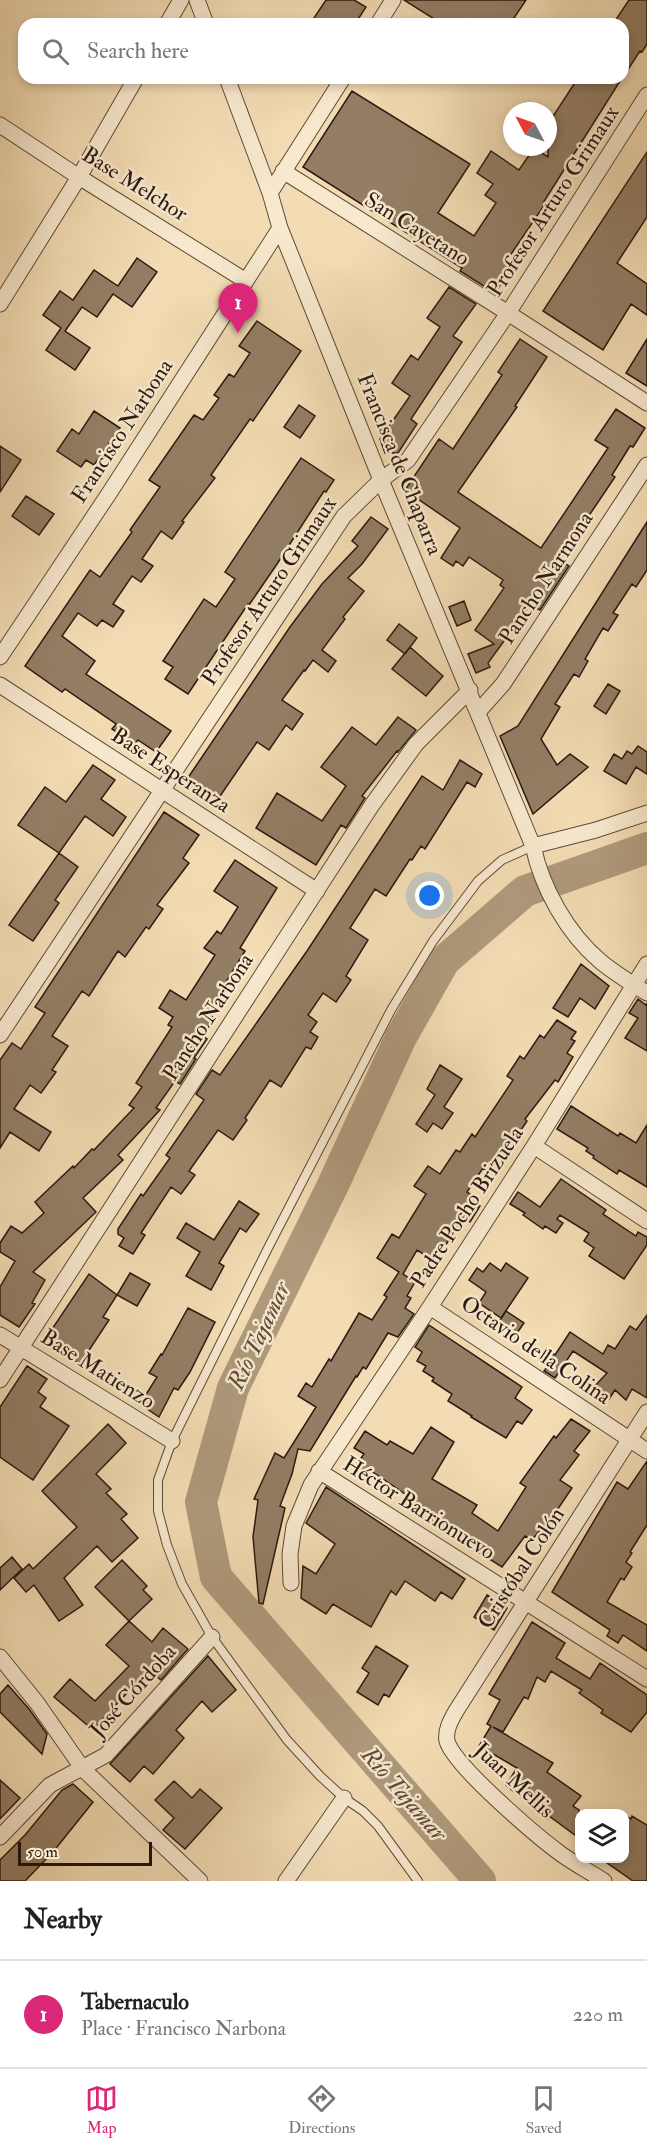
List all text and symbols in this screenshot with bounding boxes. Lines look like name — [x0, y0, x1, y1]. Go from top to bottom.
search box — [18, 18, 629, 84]
icon: search — [39, 35, 72, 68]
text: Search here — [87, 37, 189, 65]
street label: Profesor Arturo Grimaux — [481, 100, 625, 302]
north arrow — [503, 102, 557, 156]
street label: Base Melchor — [77, 140, 194, 228]
street label: San Cayetano — [359, 186, 475, 272]
pin: 1 — [218, 284, 258, 333]
street label: Francisco Narbona — [65, 353, 180, 508]
street label: Francisca de Chaparra — [350, 369, 450, 560]
street label: Profesor Arturo Grimaux — [195, 491, 343, 691]
street label: Pancho Narmona — [493, 506, 600, 650]
street label: Base Esperanza — [105, 721, 237, 820]
your location — [415, 881, 444, 910]
street label: Pancho Narbona — [156, 947, 260, 1086]
street label: Padre Pocho Brizuela — [404, 1120, 530, 1293]
water label: Río Tajamar — [220, 1276, 298, 1396]
street label: Octavio de la Colina — [455, 1289, 617, 1411]
street label: Base Matienzo — [36, 1323, 160, 1415]
street label: Héctor Barrionuevo — [338, 1450, 500, 1566]
street label: Cristóbal Colón — [471, 1502, 571, 1634]
street label: José Córdoba — [83, 1638, 183, 1744]
street label: Juan Mellis — [467, 1735, 560, 1824]
water label: Río Tajamar — [354, 1739, 454, 1849]
map controls — [575, 1809, 629, 1863]
button: layers — [575, 1809, 629, 1863]
scale bar — [18, 1839, 152, 1866]
text: 50 m — [27, 1842, 58, 1862]
text: Nearby — [24, 1904, 102, 1936]
text: Tabernaculo — [81, 1988, 189, 2016]
text: 1 — [40, 2002, 47, 2027]
text: 220 m — [573, 2002, 623, 2027]
text: Place · Francisco Narbona — [81, 2016, 286, 2041]
tab: Map — [85, 2082, 118, 2138]
tab: Directions — [288, 2082, 355, 2138]
tab: Saved — [525, 2082, 562, 2138]

